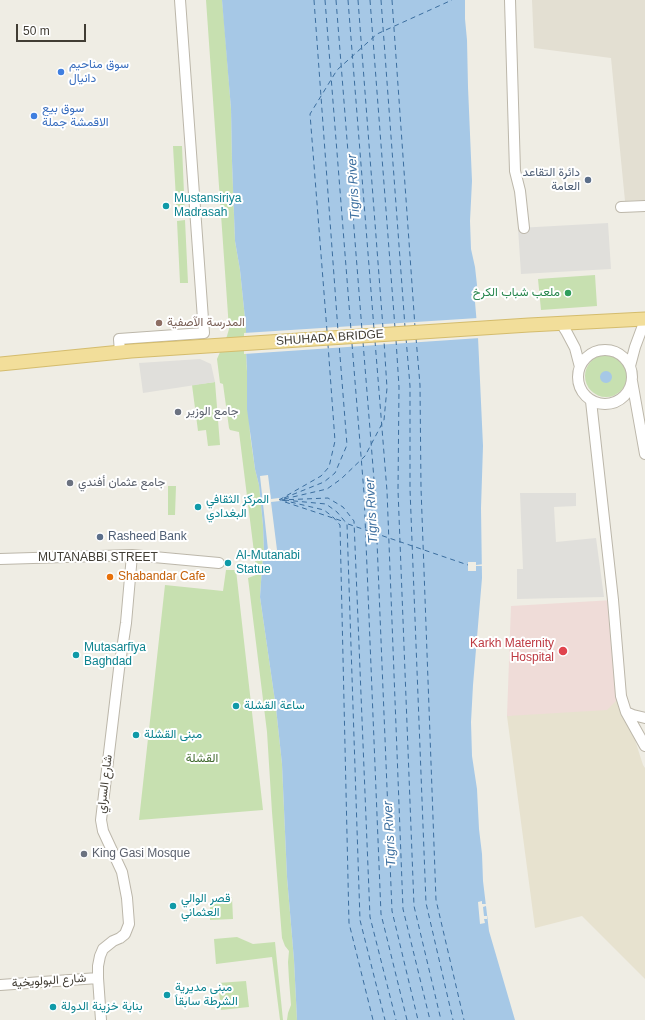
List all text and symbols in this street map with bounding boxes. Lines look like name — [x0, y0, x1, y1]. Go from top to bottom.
scale bar — [18, 16, 88, 42]
text: 50 m — [23, 24, 50, 38]
place label: سوق مناحيم دانيال — [69, 58, 129, 86]
marker: سوق مناحيم دانيال — [56, 67, 66, 77]
place label: سوق بيع الاقمشة جملة — [42, 102, 109, 130]
marker: سوق بيع الاقمشة جملة — [29, 111, 39, 121]
water label: Tigris River — [344, 154, 364, 220]
place label: دائرة التقاعد العامة — [523, 166, 580, 194]
marker: دائرة التقاعد العامة — [583, 175, 593, 185]
place label: Mustansiriya Madrasah — [174, 192, 241, 220]
marker: Mustansiriya Madrasah — [161, 201, 171, 211]
place label: ملعب شباب الكرخ — [473, 286, 560, 300]
marker: ملعب شباب الكرخ — [563, 288, 573, 298]
place label: المدرسة الآصفية — [167, 316, 245, 330]
marker: المدرسة الآصفية — [154, 318, 164, 328]
street label: SHUHADA BRIDGE — [276, 327, 384, 349]
place label: جامع الوزير — [186, 405, 239, 419]
marker: جامع الوزير — [173, 407, 183, 417]
place label: جامع عثمان أفندي — [78, 476, 165, 490]
marker: جامع عثمان أفندي — [65, 478, 75, 488]
water label: Tigris River — [362, 478, 382, 544]
place label: المركز الثقافي البغدادي — [206, 493, 269, 521]
marker: المركز الثقافي البغدادي — [193, 502, 203, 512]
place label: Rasheed Bank — [108, 530, 187, 544]
marker: Rasheed Bank — [95, 532, 105, 542]
place label: Al-Mutanabi Statue — [236, 549, 300, 577]
street label: MUTANABBI STREET — [38, 551, 158, 565]
marker: Al-Mutanabi Statue — [223, 558, 233, 568]
place label: Shabandar Cafe — [118, 570, 205, 584]
marker: Shabandar Cafe — [105, 572, 115, 582]
place label: Karkh Maternity Hospital — [470, 637, 554, 665]
place label: Mutasarfiya Baghdad — [84, 641, 146, 669]
marker: Karkh Maternity Hospital — [557, 645, 569, 657]
marker: Mutasarfiya Baghdad — [71, 650, 81, 660]
place label: ساعة القشلة — [244, 699, 305, 713]
marker: ساعة القشلة — [231, 701, 241, 711]
place label: مبنى القشلة — [144, 728, 202, 742]
marker: مبنى القشلة — [131, 730, 141, 740]
park label: القشلة — [186, 752, 218, 766]
street label: شارع السراي — [94, 754, 116, 814]
water label: Tigris River — [380, 801, 400, 867]
place label: King Gasi Mosque — [92, 847, 190, 861]
marker: King Gasi Mosque — [79, 849, 89, 859]
place label: قصر الوالي العثماني — [181, 892, 230, 920]
marker: قصر الوالي العثماني — [168, 901, 178, 911]
street label: شارع البولويخية — [11, 971, 87, 991]
place label: مبنى مديرية الشرطة سابقاً — [175, 981, 238, 1009]
marker: مبنى مديرية الشرطة سابقاً — [162, 990, 172, 1000]
place label: بناية خزينة الدولة — [61, 1000, 143, 1014]
marker: بناية خزينة الدولة — [48, 1002, 58, 1012]

